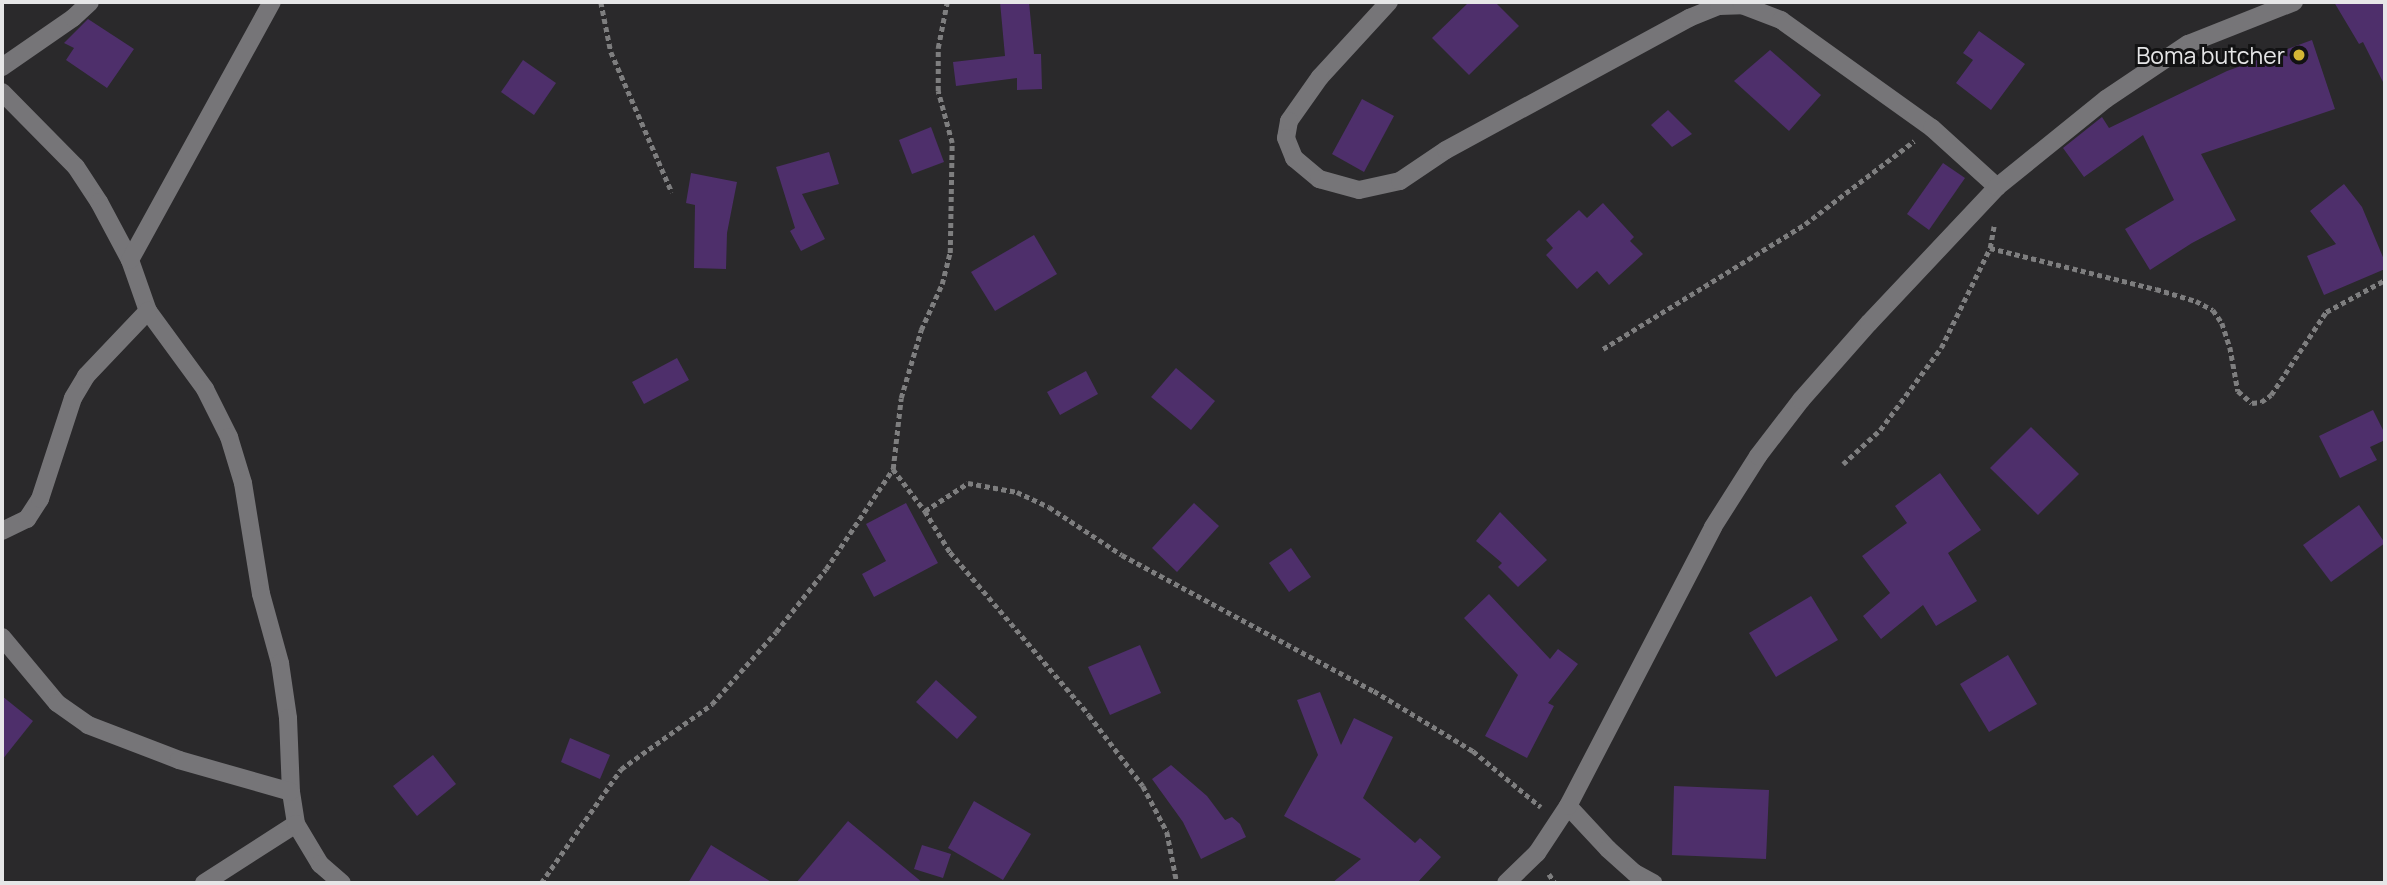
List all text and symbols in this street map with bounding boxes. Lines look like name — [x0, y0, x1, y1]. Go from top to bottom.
place label: Boma butcher — [2136, 41, 2285, 69]
marker: Boma butcher — [2291, 47, 2307, 63]

